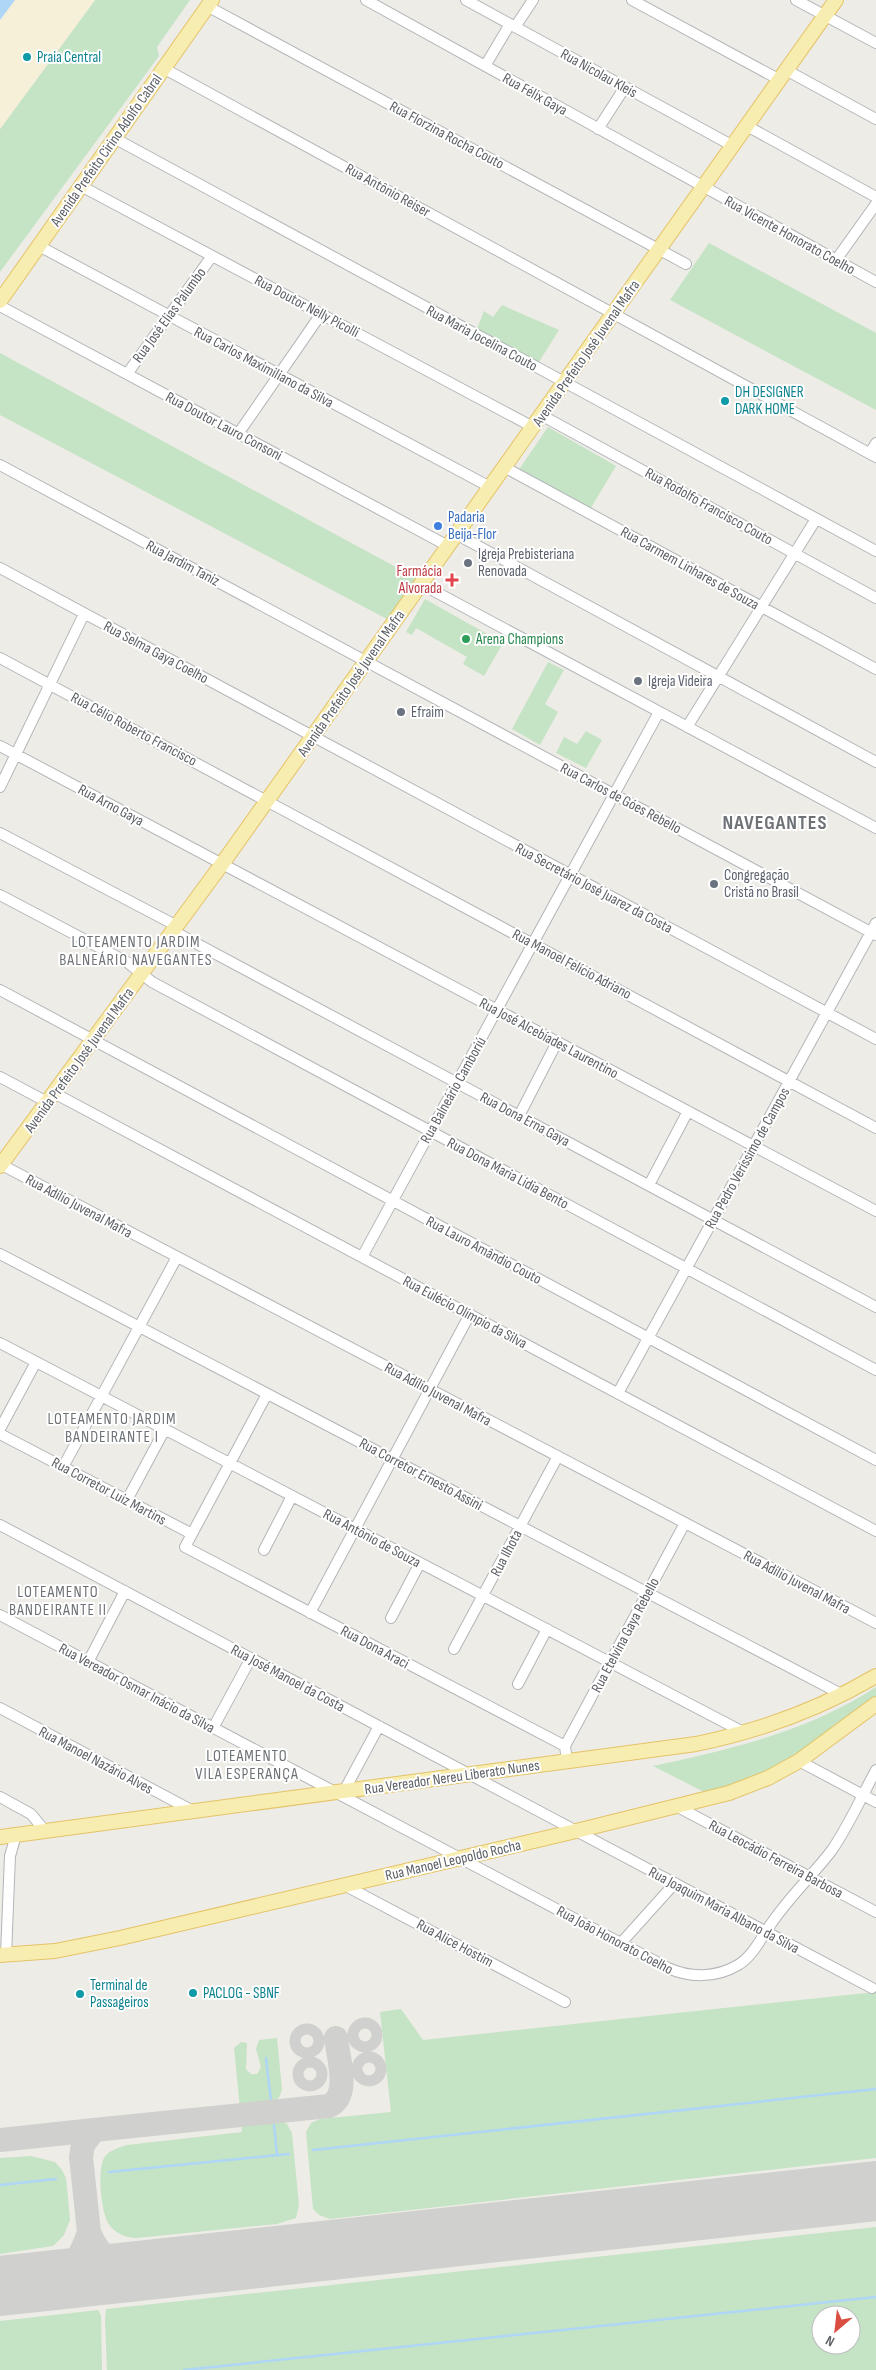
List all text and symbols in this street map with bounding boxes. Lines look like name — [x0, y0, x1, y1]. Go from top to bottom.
street label: Rua Nicolau Kleis — [557, 45, 641, 102]
place label: Praia Central — [37, 48, 101, 67]
marker: Praia Central — [21, 51, 33, 63]
street label: Rua Félix Gaya — [499, 69, 571, 120]
street label: Avenida Prefeito Cirino Adolfo Cabral — [46, 70, 166, 231]
street label: Rua Florzina Rocha Couto — [386, 97, 507, 174]
street label: Rua Antônio Reiser — [342, 159, 434, 222]
street label: Rua Vicente Honorato Coelho — [721, 192, 858, 279]
street label: Rua José Elias Palumbo — [128, 264, 210, 367]
street label: Rua Doutor Nelly Picolli — [251, 271, 363, 342]
street label: Avenida Prefeito José Juvenal Mafra — [528, 276, 644, 431]
street label: Rua Maria Jocelina Couto — [423, 301, 541, 376]
street label: Rua Carlos Maximiliano da Silva — [191, 323, 337, 412]
place label: DH DESIGNER DARK HOME — [735, 383, 804, 419]
street label: Rua Doutor Lauro Consoni — [162, 388, 286, 465]
marker: DH DESIGNER DARK HOME — [719, 395, 731, 407]
street label: Rua Rodolfo Francisco Couto — [642, 463, 776, 549]
place label: Padaria Beija-Flor — [448, 508, 497, 544]
marker: Padaria Beija-Flor — [432, 520, 444, 532]
street label: Rua Carmem Linhares de Souza — [617, 522, 763, 615]
street label: Rua Jardim Taniz — [143, 536, 223, 591]
place label: Igreja Prebisteriana Renovada — [478, 545, 575, 581]
marker: Igreja Prebisteriana Renovada — [462, 557, 474, 569]
place label: Farmácia Alvorada — [397, 562, 442, 598]
marker: Farmácia Alvorada — [446, 574, 458, 586]
street label: Avenida Prefeito José Juvenal Mafra — [293, 606, 409, 761]
street label: Rua Selma Gaya Coelho — [100, 617, 211, 688]
place label: Arena Champions — [475, 630, 564, 649]
marker: Arena Champions — [460, 633, 472, 645]
place label: Igreja Videira — [648, 672, 713, 691]
marker: Igreja Videira — [632, 675, 644, 687]
street label: Rua Célio Roberto Francisco — [67, 688, 200, 771]
place label: Efraim — [411, 703, 444, 722]
marker: Efraim — [395, 706, 407, 718]
street label: Rua Carlos de Góes Rebello — [557, 759, 685, 838]
street label: Rua Arno Gaya — [75, 780, 147, 831]
district label: NAVEGANTES — [723, 811, 827, 835]
street label: Rua Secretário José Juarez da Costa — [512, 839, 676, 938]
place label: Congregação Cristã no Brasil — [724, 866, 799, 902]
marker: Congregação Cristã no Brasil — [708, 878, 720, 890]
street label: Rua Manoel Felício Adriano — [509, 925, 635, 1004]
district label: LOTEAMENTO JARDIM BALNEÁRIO NAVEGANTES — [59, 933, 213, 970]
street label: Avenida Prefeito José Juvenal Mafra — [20, 984, 138, 1137]
street label: Rua José Alcebíades Laurentino — [476, 994, 622, 1083]
street label: Rua Balneário Camboriú — [416, 1034, 491, 1147]
street label: Rua Pedro Veríssimo de Campos — [701, 1084, 794, 1232]
street label: Rua Dona Erna Gaya — [477, 1088, 573, 1151]
street label: Rua Dona Maria Lídia Bento — [444, 1133, 572, 1214]
street label: Rua Adílio Juvenal Mafra — [22, 1170, 136, 1243]
street label: Rua Lauro Amândio Couto — [423, 1212, 545, 1289]
street label: Rua Eulécio Olímpio da Silva — [399, 1272, 530, 1353]
street label: Rua Adílio Juvenal Mafra — [381, 1358, 495, 1431]
district label: LOTEAMENTO JARDIM BANDEIRANTE I — [47, 1410, 177, 1447]
street label: Rua Corretor Ernesto Assini — [356, 1434, 486, 1515]
street label: Rua Corretor Luiz Martins — [48, 1453, 169, 1530]
street label: Rua Antônio de Souza — [320, 1505, 424, 1572]
street label: Rua Ilhota — [486, 1526, 527, 1580]
street label: Rua Adílio Juvenal Mafra — [740, 1546, 854, 1619]
street label: Rua Etelvina Gaya Rebello — [587, 1574, 664, 1696]
district label: LOTEAMENTO BANDEIRANTE II — [9, 1583, 107, 1620]
street label: Rua Dona Araci — [337, 1621, 412, 1674]
street label: Rua Vereador Osmar Inácio da Silva — [55, 1639, 218, 1738]
street label: Rua José Manoel da Costa — [227, 1640, 348, 1717]
street label: Rua Manoel Nazário Alves — [35, 1722, 156, 1799]
district label: LOTEAMENTO VILA ESPERANÇA — [195, 1747, 299, 1784]
street label: Rua Vereador Nereu Liberato Nunes — [363, 1756, 541, 1799]
street label: Rua Leocádio Ferreira Barbosa — [705, 1816, 846, 1903]
street label: Rua Manoel Leopoldo Rocha — [383, 1836, 523, 1885]
street label: Rua Joaquim Maria Albano da Silva — [645, 1863, 803, 1958]
street label: Rua João Honorato Coelho — [553, 1902, 676, 1979]
street label: Rua Alice Hostim — [413, 1915, 497, 1972]
place label: Terminal de Passageiros — [90, 1976, 149, 2012]
place label: PACLOG - SBNF — [203, 1984, 280, 2003]
marker: PACLOG - SBNF — [187, 1987, 199, 1999]
marker: Terminal de Passageiros — [74, 1988, 86, 2000]
north arrow — [811, 2305, 861, 2355]
text: N — [823, 2332, 837, 2350]

